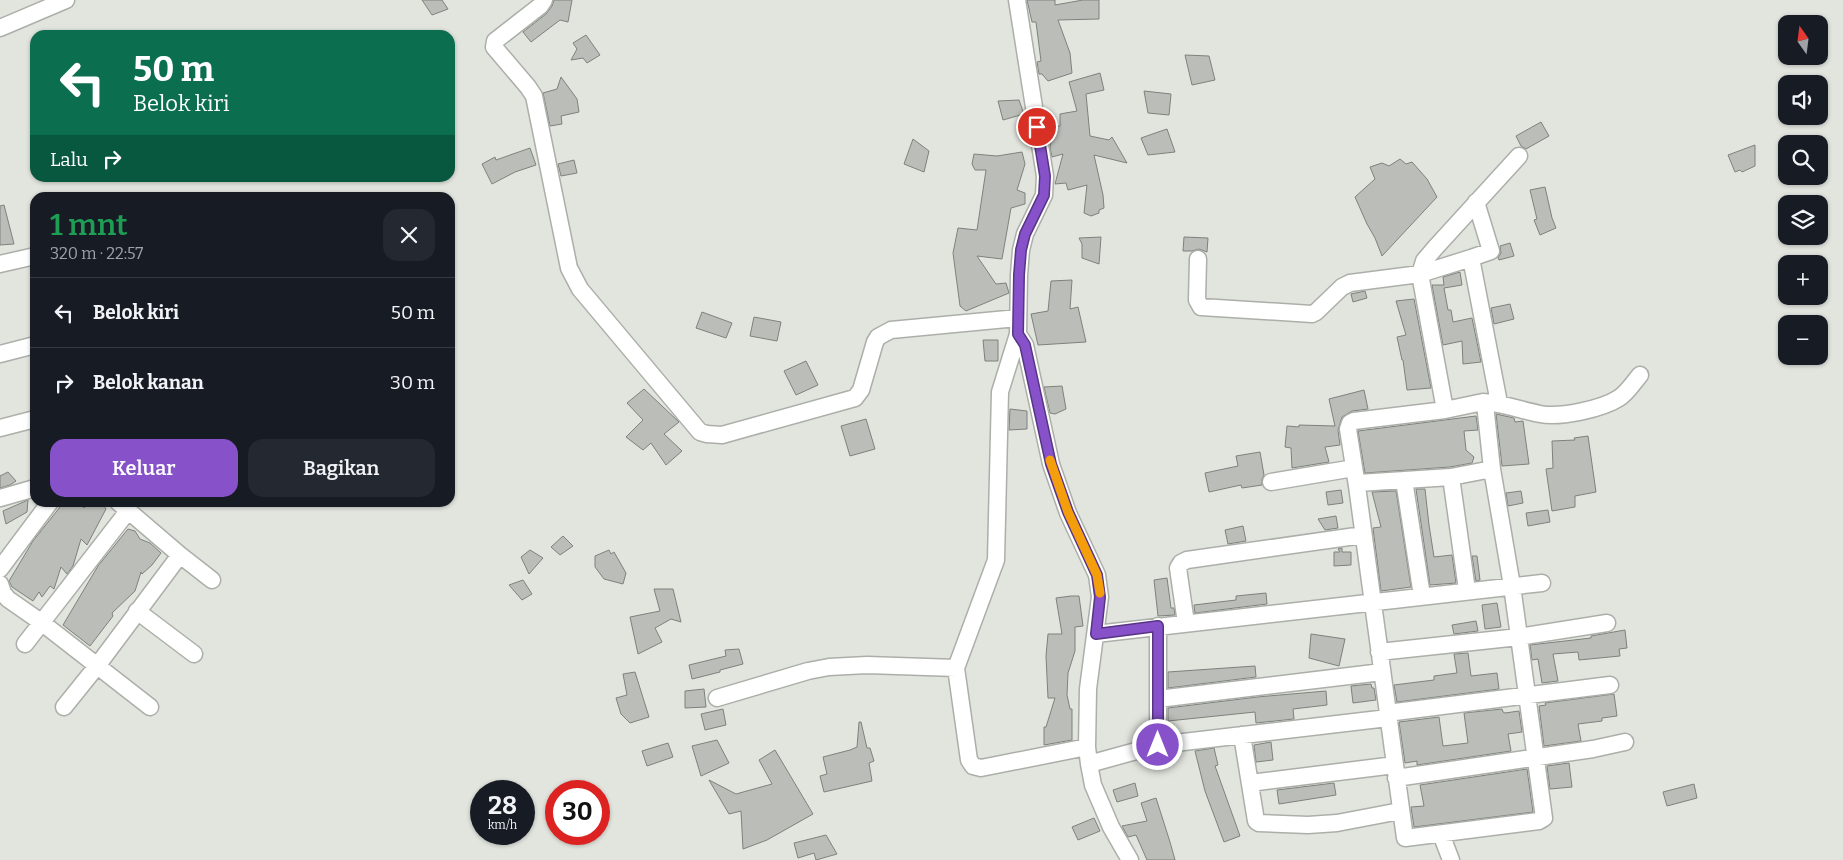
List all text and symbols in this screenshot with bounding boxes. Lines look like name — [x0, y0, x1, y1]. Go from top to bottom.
north arrow — [1778, 15, 1828, 65]
map controls — [1778, 15, 1828, 365]
text: 50 m — [133, 48, 214, 90]
icon: left — [50, 50, 115, 115]
button: sound — [1778, 75, 1828, 125]
text: Belok kiri — [133, 90, 229, 117]
pin — [1016, 106, 1058, 148]
icon: arrive — [1023, 113, 1051, 141]
button: search — [1778, 135, 1828, 185]
icon: right — [98, 145, 126, 173]
text: Lalu — [50, 148, 88, 171]
button: layers — [1778, 195, 1828, 245]
text: 1 mnt — [50, 207, 128, 243]
button: close — [383, 209, 435, 261]
text: 320 m · 22:57 — [50, 244, 143, 263]
button: + — [1778, 255, 1828, 305]
icon: left — [50, 299, 78, 327]
text: Belok kiri — [93, 301, 179, 324]
text: 50 m — [391, 301, 435, 324]
button: − — [1778, 315, 1828, 365]
icon: right — [50, 369, 78, 397]
text: Belok kanan — [93, 371, 204, 394]
text: 30 m — [390, 371, 435, 394]
button: Keluar — [50, 439, 238, 497]
button: Bagikan — [248, 439, 435, 497]
position arrow — [1131, 718, 1183, 770]
speed limit sign: 30 — [545, 780, 610, 845]
text: 28 — [488, 791, 517, 821]
text: km/h — [488, 818, 517, 832]

